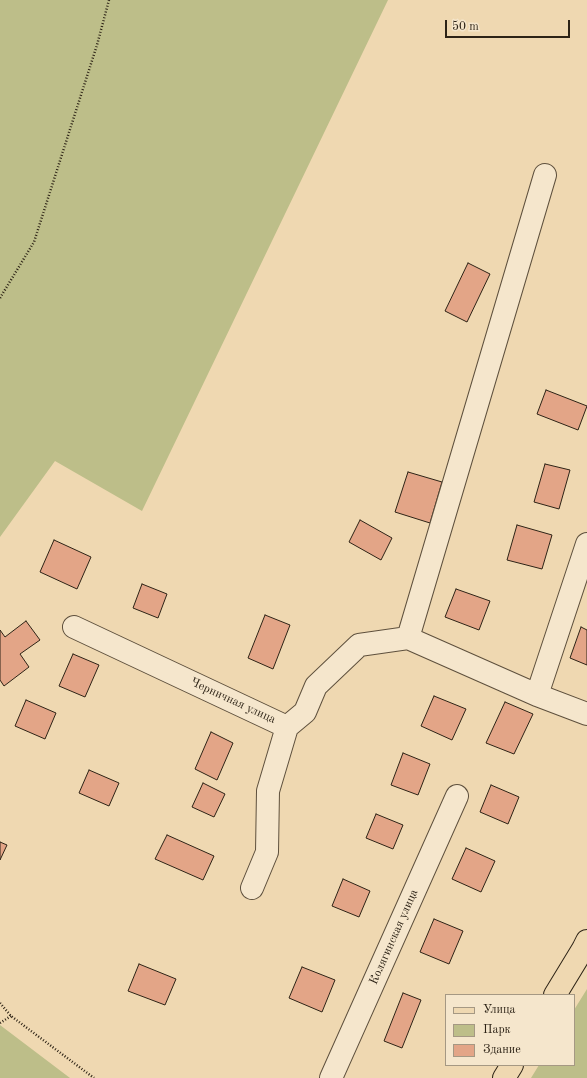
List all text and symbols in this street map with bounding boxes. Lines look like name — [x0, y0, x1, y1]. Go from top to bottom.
scale bar — [447, 12, 572, 38]
text: 50 m — [452, 21, 479, 33]
street label: Черничная улица — [188, 675, 278, 727]
street label: Колягинская улица — [367, 887, 421, 987]
legend — [445, 994, 575, 1066]
text: Улица — [483, 1004, 516, 1016]
text: Парк — [483, 1024, 511, 1036]
text: Здание — [483, 1044, 521, 1056]

